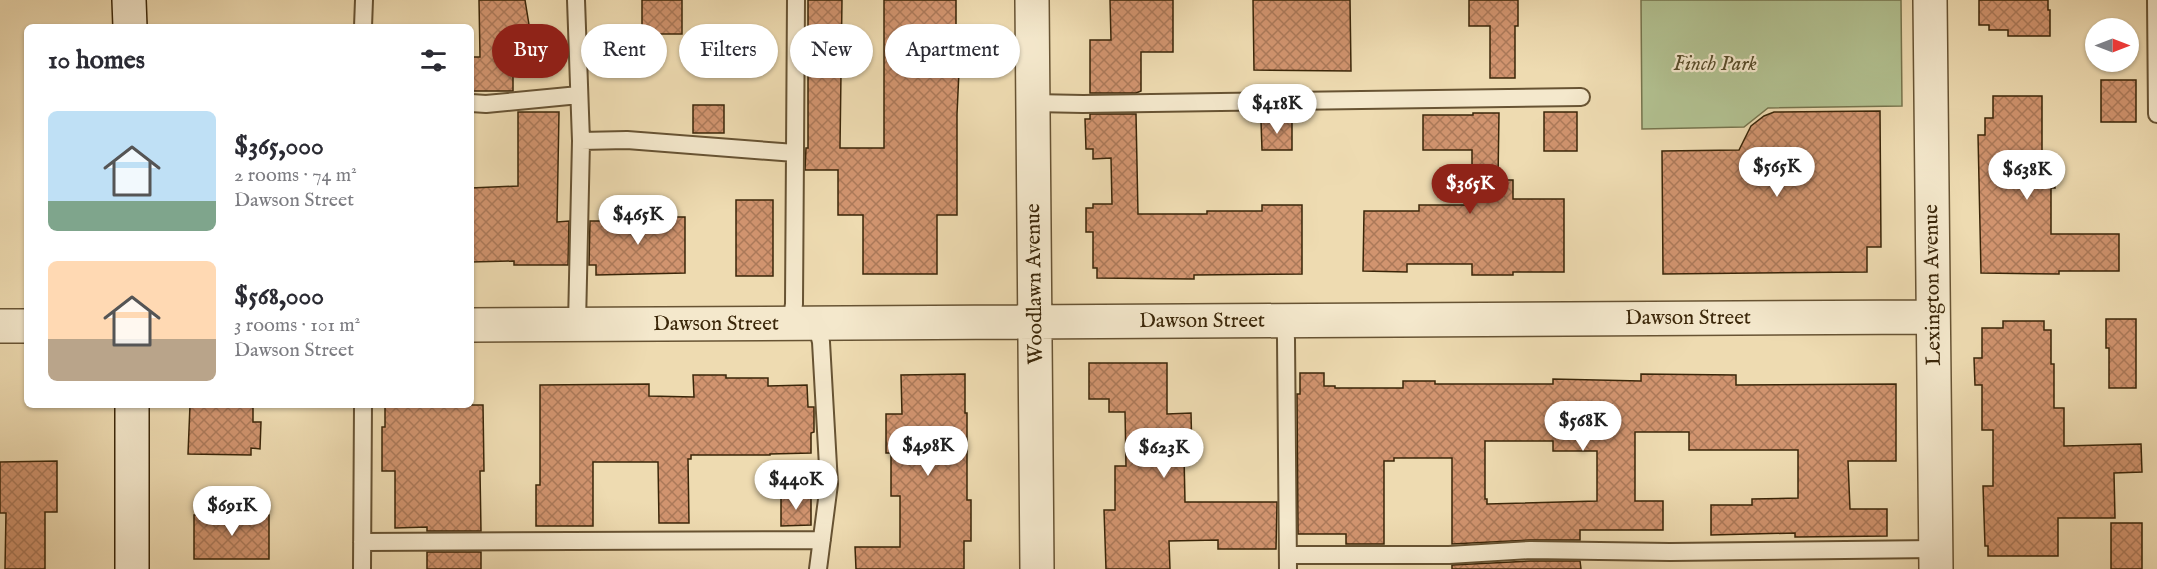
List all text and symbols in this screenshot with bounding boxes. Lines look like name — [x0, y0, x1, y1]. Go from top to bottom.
north arrow — [2085, 18, 2139, 72]
map controls — [2085, 18, 2139, 72]
chip: Buy — [492, 24, 569, 78]
chip: Rent — [581, 24, 667, 78]
chip: Filters — [679, 24, 778, 78]
chip: New — [790, 24, 873, 78]
chip: Apartment — [885, 24, 1020, 78]
text: 10 homes — [48, 44, 145, 77]
icon: filters — [417, 44, 450, 77]
park label: Finch Park — [1673, 51, 1757, 78]
pin: $418K — [1235, 84, 1319, 135]
text: $418K — [1252, 91, 1302, 116]
text: $365,000 — [234, 130, 324, 163]
icon: home — [96, 135, 168, 207]
pin: $565K — [1735, 147, 1819, 198]
pin: $638K — [1985, 150, 2069, 201]
text: $565K — [1753, 154, 1801, 179]
text: $638K — [2002, 157, 2052, 182]
text: 2 rooms · 74 m² — [234, 163, 357, 188]
pin: $365K — [1428, 164, 1512, 215]
text: $365K — [1446, 171, 1494, 196]
text: Dawson Street — [234, 188, 354, 213]
pin: $465K — [596, 195, 680, 246]
text: $465K — [612, 202, 664, 227]
street label: Woodlawn Avenue — [1020, 203, 1050, 365]
street label: Lexington Avenue — [1918, 204, 1948, 366]
text: $568,000 — [234, 280, 324, 313]
icon: home — [96, 285, 168, 357]
street label: Dawson Street — [1625, 305, 1751, 332]
street label: Dawson Street — [1139, 308, 1265, 335]
street label: Dawson Street — [653, 311, 779, 338]
text: 3 rooms · 101 m² — [234, 313, 360, 338]
text: Dawson Street — [234, 338, 354, 363]
pin: $568K — [1541, 401, 1625, 452]
text: $568K — [1558, 408, 1608, 433]
pin: $498K — [886, 426, 970, 477]
pin: $623K — [1122, 428, 1206, 479]
text: $498K — [902, 433, 954, 458]
text: $623K — [1139, 435, 1189, 460]
pin: $440K — [754, 460, 838, 511]
text: $440K — [769, 467, 823, 492]
pin: $691K — [190, 486, 274, 537]
text: $691K — [207, 493, 257, 518]

